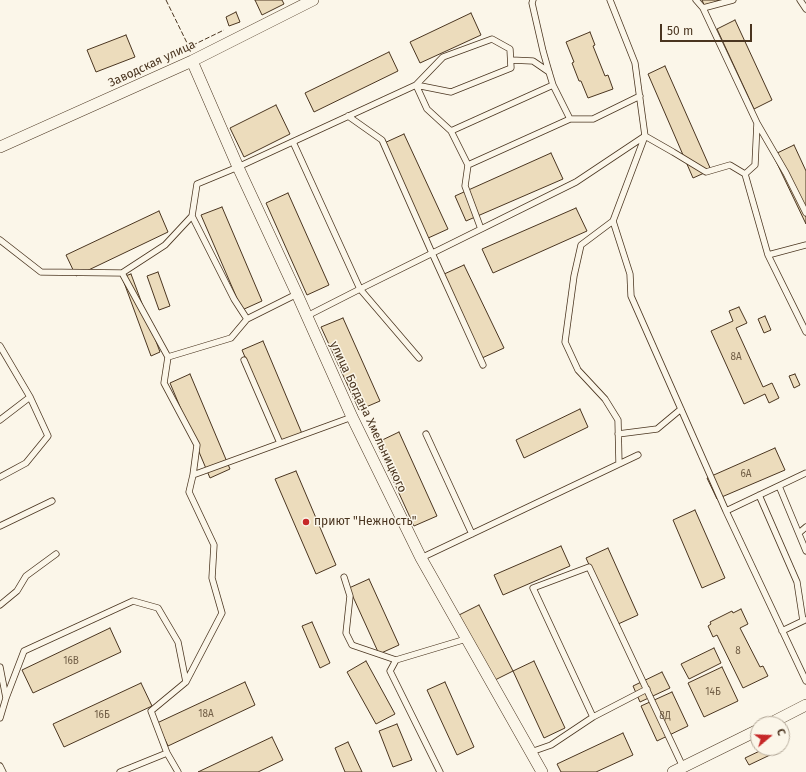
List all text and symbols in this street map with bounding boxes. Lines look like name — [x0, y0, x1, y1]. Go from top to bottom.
scale bar — [662, 16, 754, 42]
text: 50 m — [667, 24, 693, 38]
street label: Заводская улица — [106, 37, 198, 91]
street label: улица Богдана Хмельницкого — [326, 339, 410, 495]
house number: 8А — [730, 351, 742, 363]
house number: 6А — [740, 468, 752, 480]
place label: приют "Нежность" — [314, 515, 416, 529]
marker: приют "Нежность" — [301, 517, 311, 527]
house number: 8 — [735, 645, 741, 657]
house number: 16В — [63, 655, 79, 667]
house number: 14Б — [705, 686, 721, 698]
house number: 18А — [198, 708, 214, 720]
house number: 16Б — [94, 709, 110, 721]
house number: 8Д — [659, 710, 671, 722]
north arrow — [750, 716, 790, 756]
text: С — [774, 727, 788, 737]

